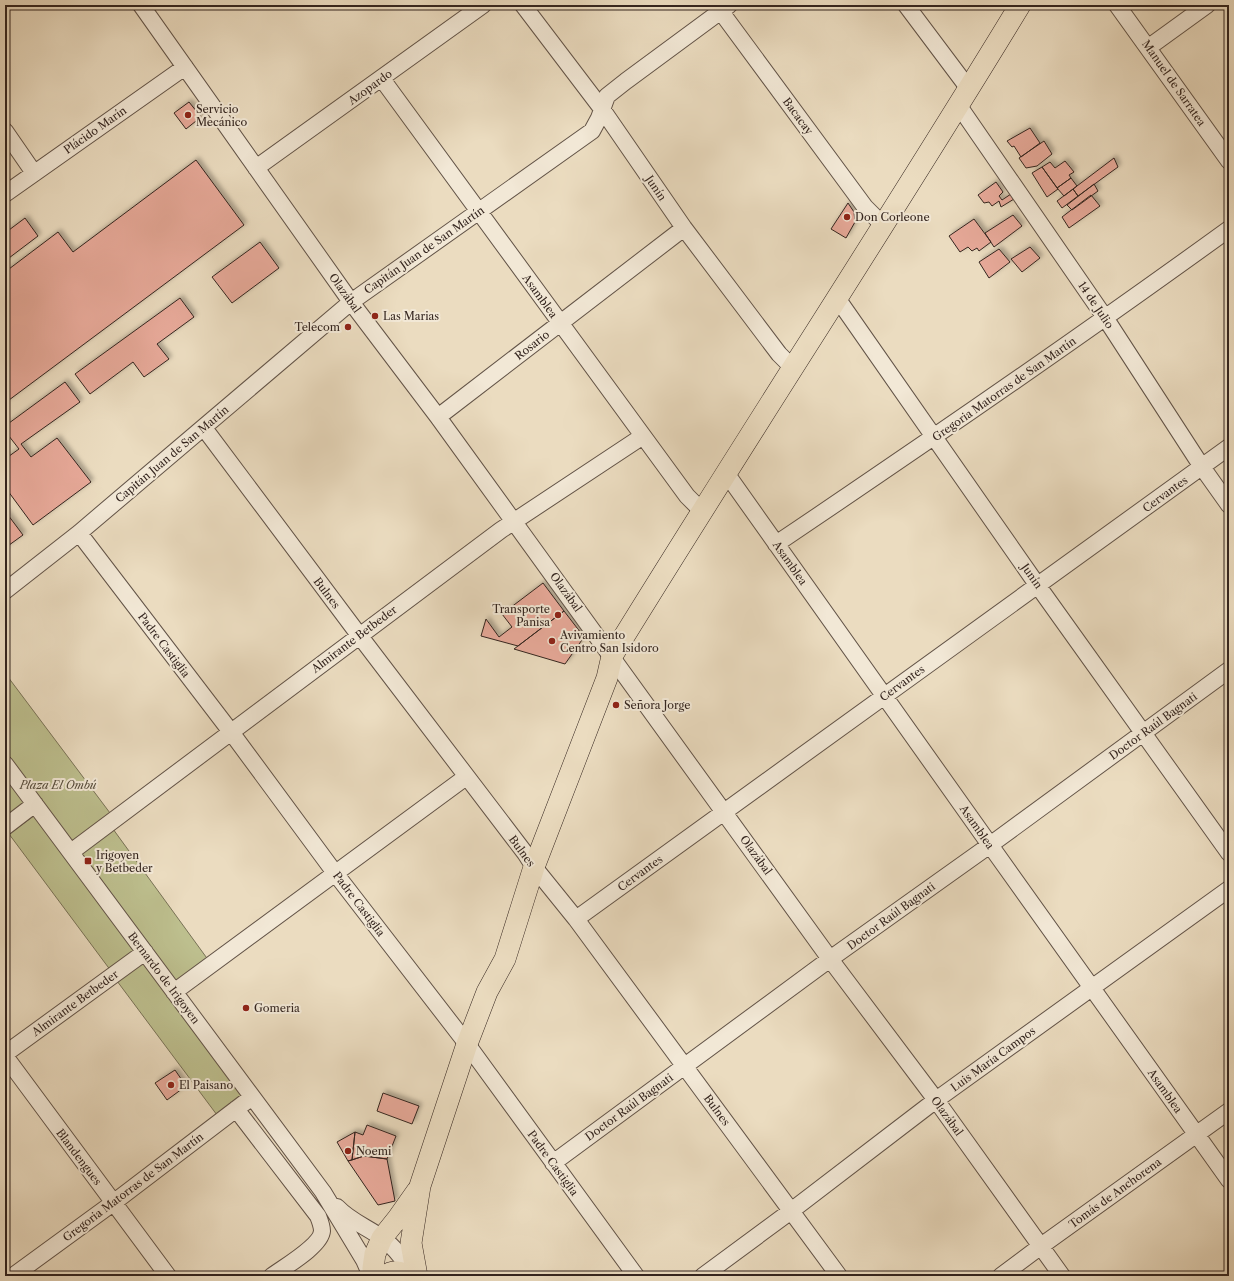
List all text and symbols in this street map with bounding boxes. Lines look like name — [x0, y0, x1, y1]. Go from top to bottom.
street label: Manuel de Sarratea — [1139, 37, 1209, 129]
street label: Azopardo — [344, 66, 395, 108]
street label: Bacacay — [780, 95, 817, 138]
place label: Servicio Mecánico — [196, 102, 248, 129]
street label: Plácido Marín — [61, 103, 129, 157]
marker: Servicio Mecánico — [183, 110, 193, 120]
street label: Junín — [641, 171, 670, 203]
street label: Capitán Juan de San Martín — [361, 203, 487, 297]
place label: Don Corleone — [855, 210, 930, 224]
marker: Don Corleone — [842, 212, 852, 222]
street label: Olazábal — [326, 271, 364, 316]
street label: Asamblea — [519, 271, 561, 321]
street label: 14 de Julio — [1075, 279, 1117, 331]
place label: Las Marias — [383, 309, 439, 323]
marker: Las Marias — [370, 311, 380, 321]
place label: Telecom — [294, 320, 341, 334]
marker: Telecom — [343, 322, 353, 332]
street label: Rosario — [512, 327, 552, 363]
street label: Gregoria Matorras de San Martín — [929, 334, 1079, 444]
street label: Capitán Juan de San Martín — [112, 402, 232, 506]
street label: Cervantes — [1140, 473, 1190, 515]
street label: Asamblea — [769, 537, 810, 588]
street label: Junín — [1017, 559, 1046, 591]
street label: Olazábal — [547, 570, 585, 615]
street label: Bulnes — [311, 575, 343, 612]
street label: Almirante Betbeder — [308, 602, 400, 676]
place label: Transporte Panisa — [492, 602, 550, 629]
street label: Padre Castiglia — [135, 610, 193, 680]
marker: Transporte Panisa — [553, 610, 563, 620]
place label: Avivamiento Centro San Isidoro — [559, 628, 659, 655]
marker: Avivamiento Centro San Isidoro — [547, 636, 557, 646]
street label: Cervantes — [877, 662, 927, 704]
street label: Doctor Raúl Bagnati — [1106, 689, 1200, 763]
place label: Señora Jorge — [624, 698, 690, 712]
marker: Señora Jorge — [611, 700, 621, 710]
park label: Plaza El Ombú — [19, 778, 97, 792]
street label: Asamblea — [956, 801, 997, 852]
street label: Bulnes — [506, 832, 538, 870]
street label: Olazábal — [737, 833, 775, 878]
place label: Irigoyen y Betbeder — [95, 848, 153, 875]
street label: Cervantes — [615, 852, 665, 894]
marker: Irigoyen y Betbeder — [83, 856, 93, 866]
street label: Padre Castiglia — [330, 869, 388, 939]
street label: Doctor Raúl Bagnati — [844, 879, 938, 953]
street label: Bernardo de Irigoyen — [125, 929, 203, 1027]
street label: Almirante Betbeder — [28, 967, 121, 1040]
place label: Gomeria — [254, 1001, 300, 1015]
marker: Gomeria — [241, 1003, 251, 1013]
street label: Luis María Campos — [948, 1023, 1038, 1094]
street label: Asamblea — [1144, 1065, 1185, 1116]
street label: Doctor Raúl Bagnati — [582, 1070, 676, 1144]
place label: El Paisano — [179, 1078, 234, 1092]
marker: El Paisano — [166, 1080, 176, 1090]
street label: Bulnes — [701, 1091, 733, 1129]
street label: Olazábal — [928, 1094, 966, 1139]
street label: Blandengues — [53, 1126, 105, 1188]
street label: Padre Castiglia — [525, 1127, 582, 1199]
street label: Gregoria Matorras de San Martín — [60, 1129, 206, 1244]
place label: Noemi — [356, 1144, 392, 1158]
marker: Noemi — [343, 1146, 353, 1156]
street label: Tomás de Anchorena — [1066, 1155, 1164, 1231]

